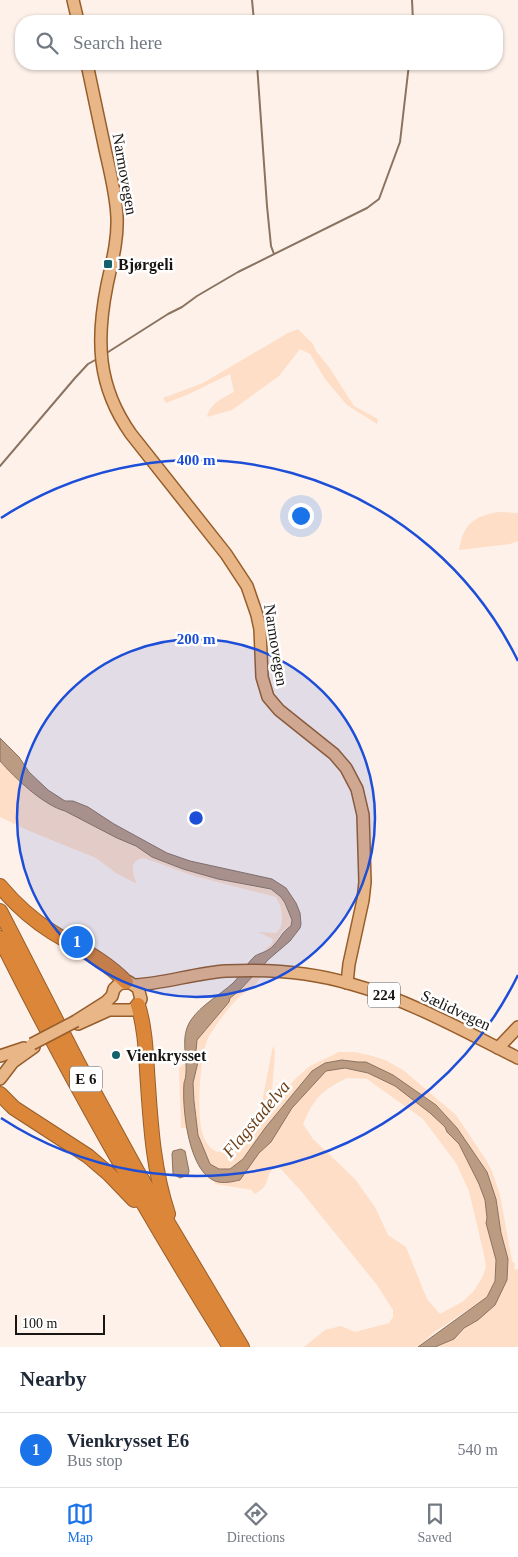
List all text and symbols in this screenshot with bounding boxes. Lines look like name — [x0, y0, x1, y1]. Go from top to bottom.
search box — [15, 15, 503, 70]
icon: search — [33, 29, 61, 57]
text: Search here — [73, 32, 162, 53]
street label: Narmovegen — [108, 132, 141, 216]
place label: Bjørgeli — [118, 256, 174, 274]
marker: Bjørgeli — [102, 258, 114, 270]
text: 400 m — [177, 452, 216, 468]
your location — [288, 503, 314, 529]
street label: Narmovegen — [260, 603, 291, 687]
text: 200 m — [177, 631, 216, 647]
centre of rings — [187, 809, 205, 827]
pin: 1 — [61, 923, 93, 961]
road number: 224 — [368, 982, 400, 1008]
street label: Sælidvegen — [418, 987, 493, 1034]
place label: Vienkrysset — [126, 1047, 207, 1065]
marker: Vienkrysset — [110, 1049, 122, 1061]
road number: E 6 — [70, 1066, 102, 1092]
water label: Flagstadelva — [217, 1077, 294, 1162]
scale bar — [15, 1312, 105, 1335]
text: 100 m — [22, 1316, 57, 1331]
text: Nearby — [20, 1367, 87, 1391]
text: Vienkrysset E6 — [67, 1430, 189, 1451]
text: 1 — [32, 1441, 40, 1458]
text: 540 m — [458, 1441, 498, 1458]
text: Bus stop — [67, 1452, 123, 1469]
tab: Map — [66, 1500, 94, 1546]
tab: Directions — [227, 1500, 285, 1546]
tab: Saved — [418, 1500, 452, 1546]

